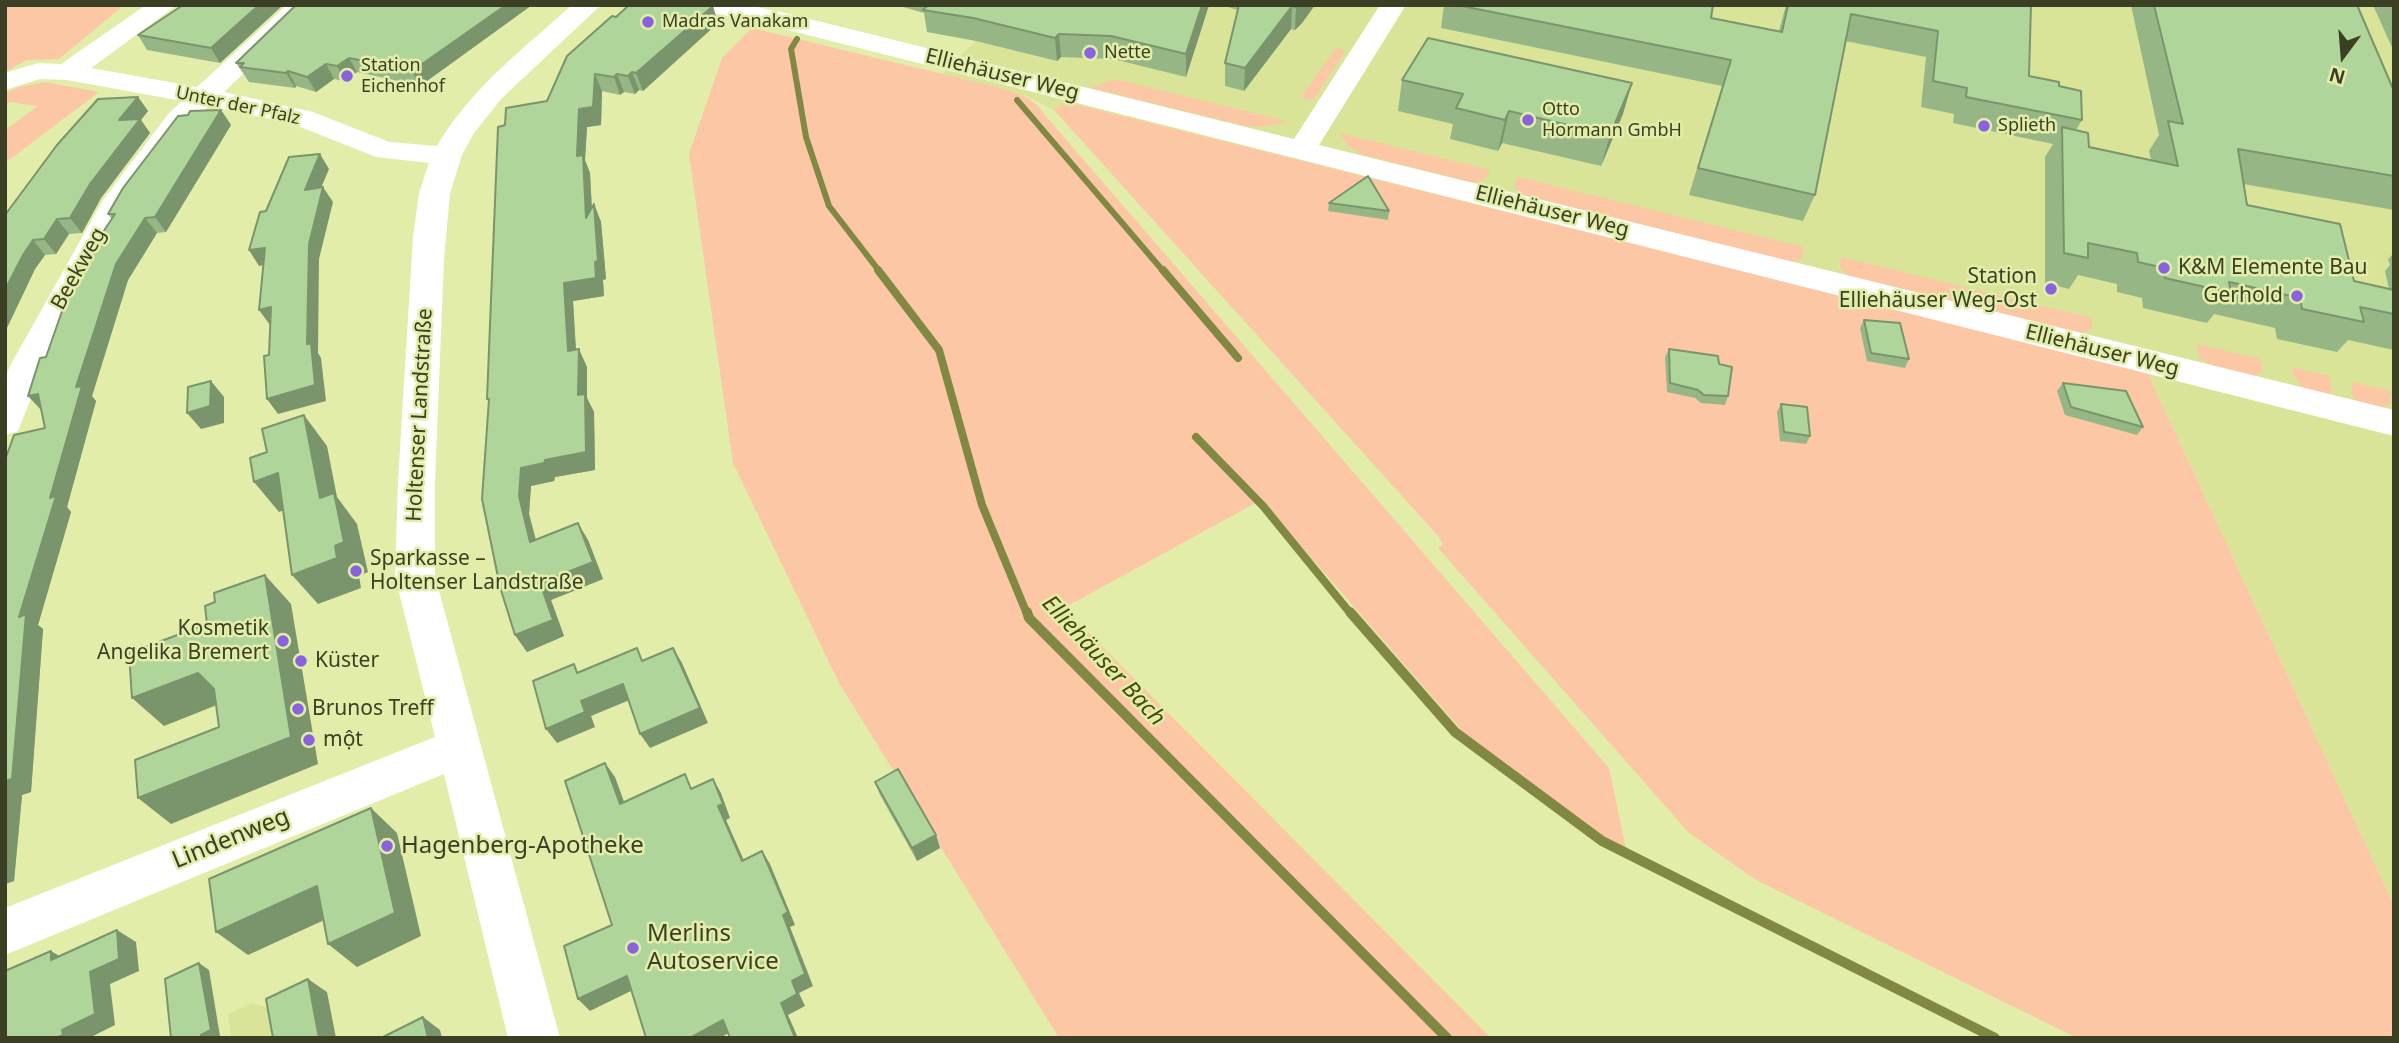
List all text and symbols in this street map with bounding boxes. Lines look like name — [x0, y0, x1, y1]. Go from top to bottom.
place label: Madras Vanakam — [662, 11, 808, 33]
marker: Madras Vanakam — [640, 14, 656, 30]
north arrow — [2308, 21, 2378, 91]
place label: Nette — [1104, 42, 1151, 64]
street label: Elliehäuser Weg — [923, 44, 1081, 106]
marker: Nette — [1082, 45, 1098, 61]
place label: Station Eichenhof — [361, 55, 445, 98]
text: N — [2326, 62, 2348, 91]
marker: Station Eichenhof — [339, 68, 355, 84]
street label: Unter der Pfalz — [174, 82, 302, 130]
place label: Otto Hormann GmbH — [1542, 99, 1682, 142]
marker: Otto Hormann GmbH — [1520, 112, 1536, 128]
place label: Splieth — [1998, 115, 2056, 137]
marker: Splieth — [1976, 118, 1992, 134]
street label: Elliehäuser Weg — [1473, 181, 1631, 243]
street label: Beekweg — [46, 224, 112, 314]
place label: K&M Elemente Bau — [2178, 255, 2368, 281]
marker: K&M Elemente Bau — [2156, 260, 2172, 276]
place label: Station Elliehäuser Weg-Ost — [1839, 264, 2037, 314]
marker: Station Elliehäuser Weg-Ost — [2043, 281, 2059, 297]
place label: Gerhold — [2203, 283, 2283, 309]
marker: Gerhold — [2289, 288, 2305, 304]
street label: Holtenser Landstraße — [402, 308, 438, 522]
street label: Elliehäuser Weg — [2023, 320, 2181, 382]
place label: Sparkasse – Holtenser Landstraße — [370, 546, 584, 596]
marker: Sparkasse – Holtenser Landstraße — [348, 563, 364, 579]
water label: Elliehäuser Bach — [1036, 590, 1170, 732]
place label: Kosmetik Angelika Bremert — [97, 616, 269, 666]
marker: Kosmetik Angelika Bremert — [275, 633, 291, 649]
place label: Küster — [315, 648, 379, 674]
marker: Küster — [293, 653, 309, 669]
place label: Brunos Treff — [312, 696, 434, 722]
marker: Brunos Treff — [290, 701, 306, 717]
place label: một — [323, 727, 363, 753]
marker: một — [301, 732, 317, 748]
street label: Lindenweg — [168, 802, 294, 876]
place label: Hagenberg-Apotheke — [401, 832, 644, 860]
marker: Hagenberg-Apotheke — [379, 838, 395, 854]
place label: Merlins Autoservice — [647, 920, 779, 976]
marker: Merlins Autoservice — [625, 940, 641, 956]

